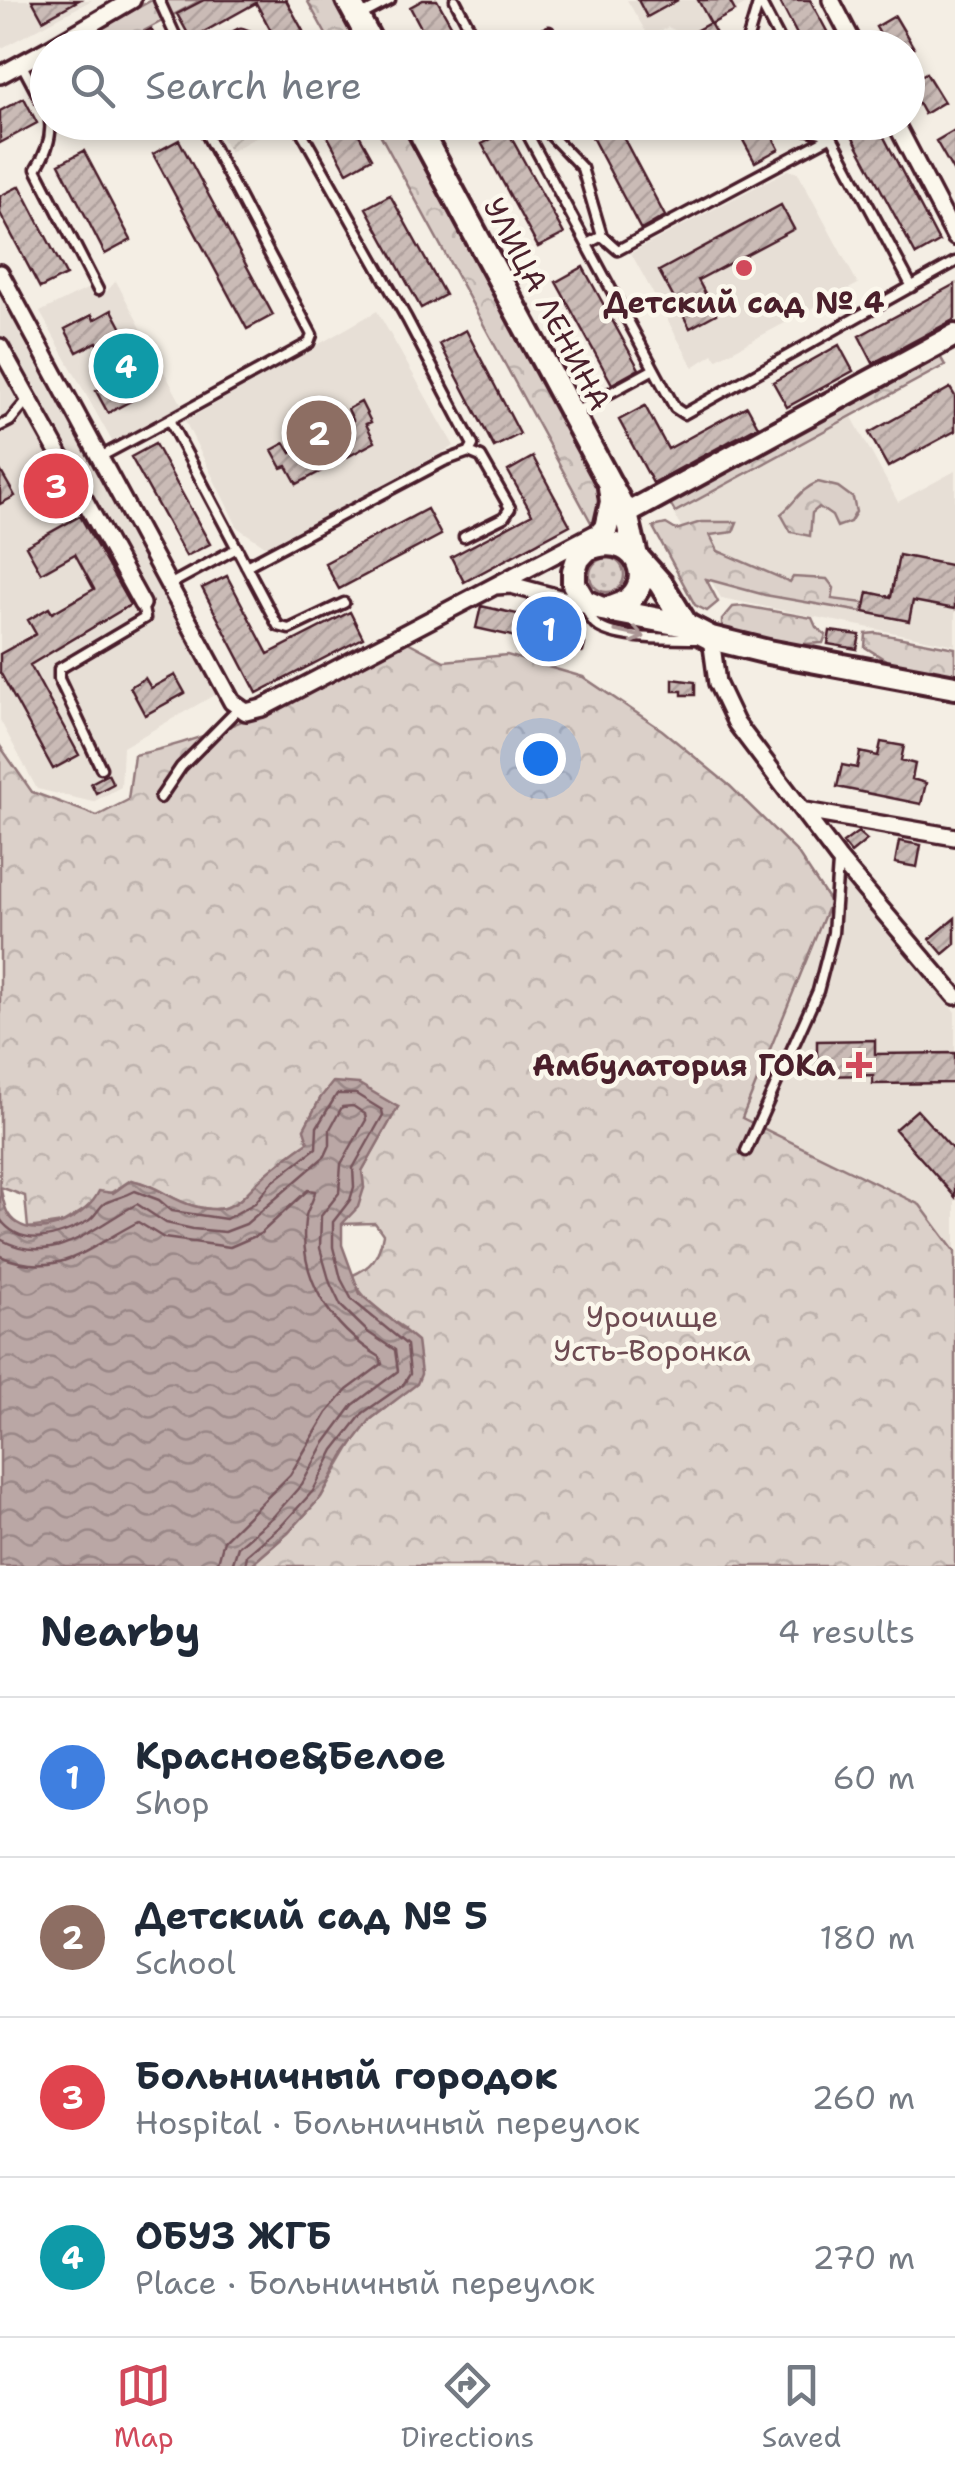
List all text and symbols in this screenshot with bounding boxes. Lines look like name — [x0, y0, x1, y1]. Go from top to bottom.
search box — [30, 30, 925, 140]
icon: search — [65, 58, 120, 113]
text: Search here — [145, 60, 362, 111]
street label: УЛИЦА ЛЕНИНА — [474, 190, 620, 418]
marker: Детский сад № 4 — [733, 257, 755, 279]
place label: Детский сад № 4 — [604, 282, 884, 323]
pin: 4 — [94, 328, 158, 404]
pin: 2 — [286, 396, 352, 470]
pin: 3 — [23, 448, 88, 524]
pin: 1 — [516, 592, 582, 666]
one-way arrow — [613, 626, 645, 644]
your location — [515, 733, 566, 784]
place label: Амбулатория ГОКа — [532, 1045, 837, 1086]
marker: Амбулатория ГОКа — [846, 1052, 872, 1078]
park label: Урочище Усть-Воронка — [553, 1296, 751, 1371]
text: Nearby — [40, 1603, 200, 1659]
text: 4 results — [778, 1610, 915, 1653]
text: Красное&Белое — [135, 1730, 446, 1781]
text: 1 — [65, 1756, 80, 1799]
text: 60 m — [833, 1756, 915, 1799]
text: Shop — [135, 1781, 210, 1824]
text: Детский сад № 5 — [135, 1890, 488, 1941]
text: 2 — [61, 1916, 84, 1959]
text: 180 m — [819, 1916, 915, 1959]
text: School — [135, 1941, 236, 1984]
text: Больничный городок — [135, 2050, 558, 2101]
text: 3 — [61, 2076, 84, 2119]
text: 260 m — [812, 2076, 915, 2119]
text: Hospital · Больничный переулок — [135, 2101, 640, 2144]
text: ОБУЗ ЖГБ — [135, 2210, 332, 2261]
text: 4 — [61, 2236, 84, 2279]
text: 270 m — [812, 2236, 915, 2279]
text: Place · Больничный переулок — [135, 2261, 595, 2304]
tab: Map — [114, 2358, 174, 2456]
tab: Directions — [401, 2358, 534, 2456]
tab: Saved — [762, 2358, 841, 2456]

